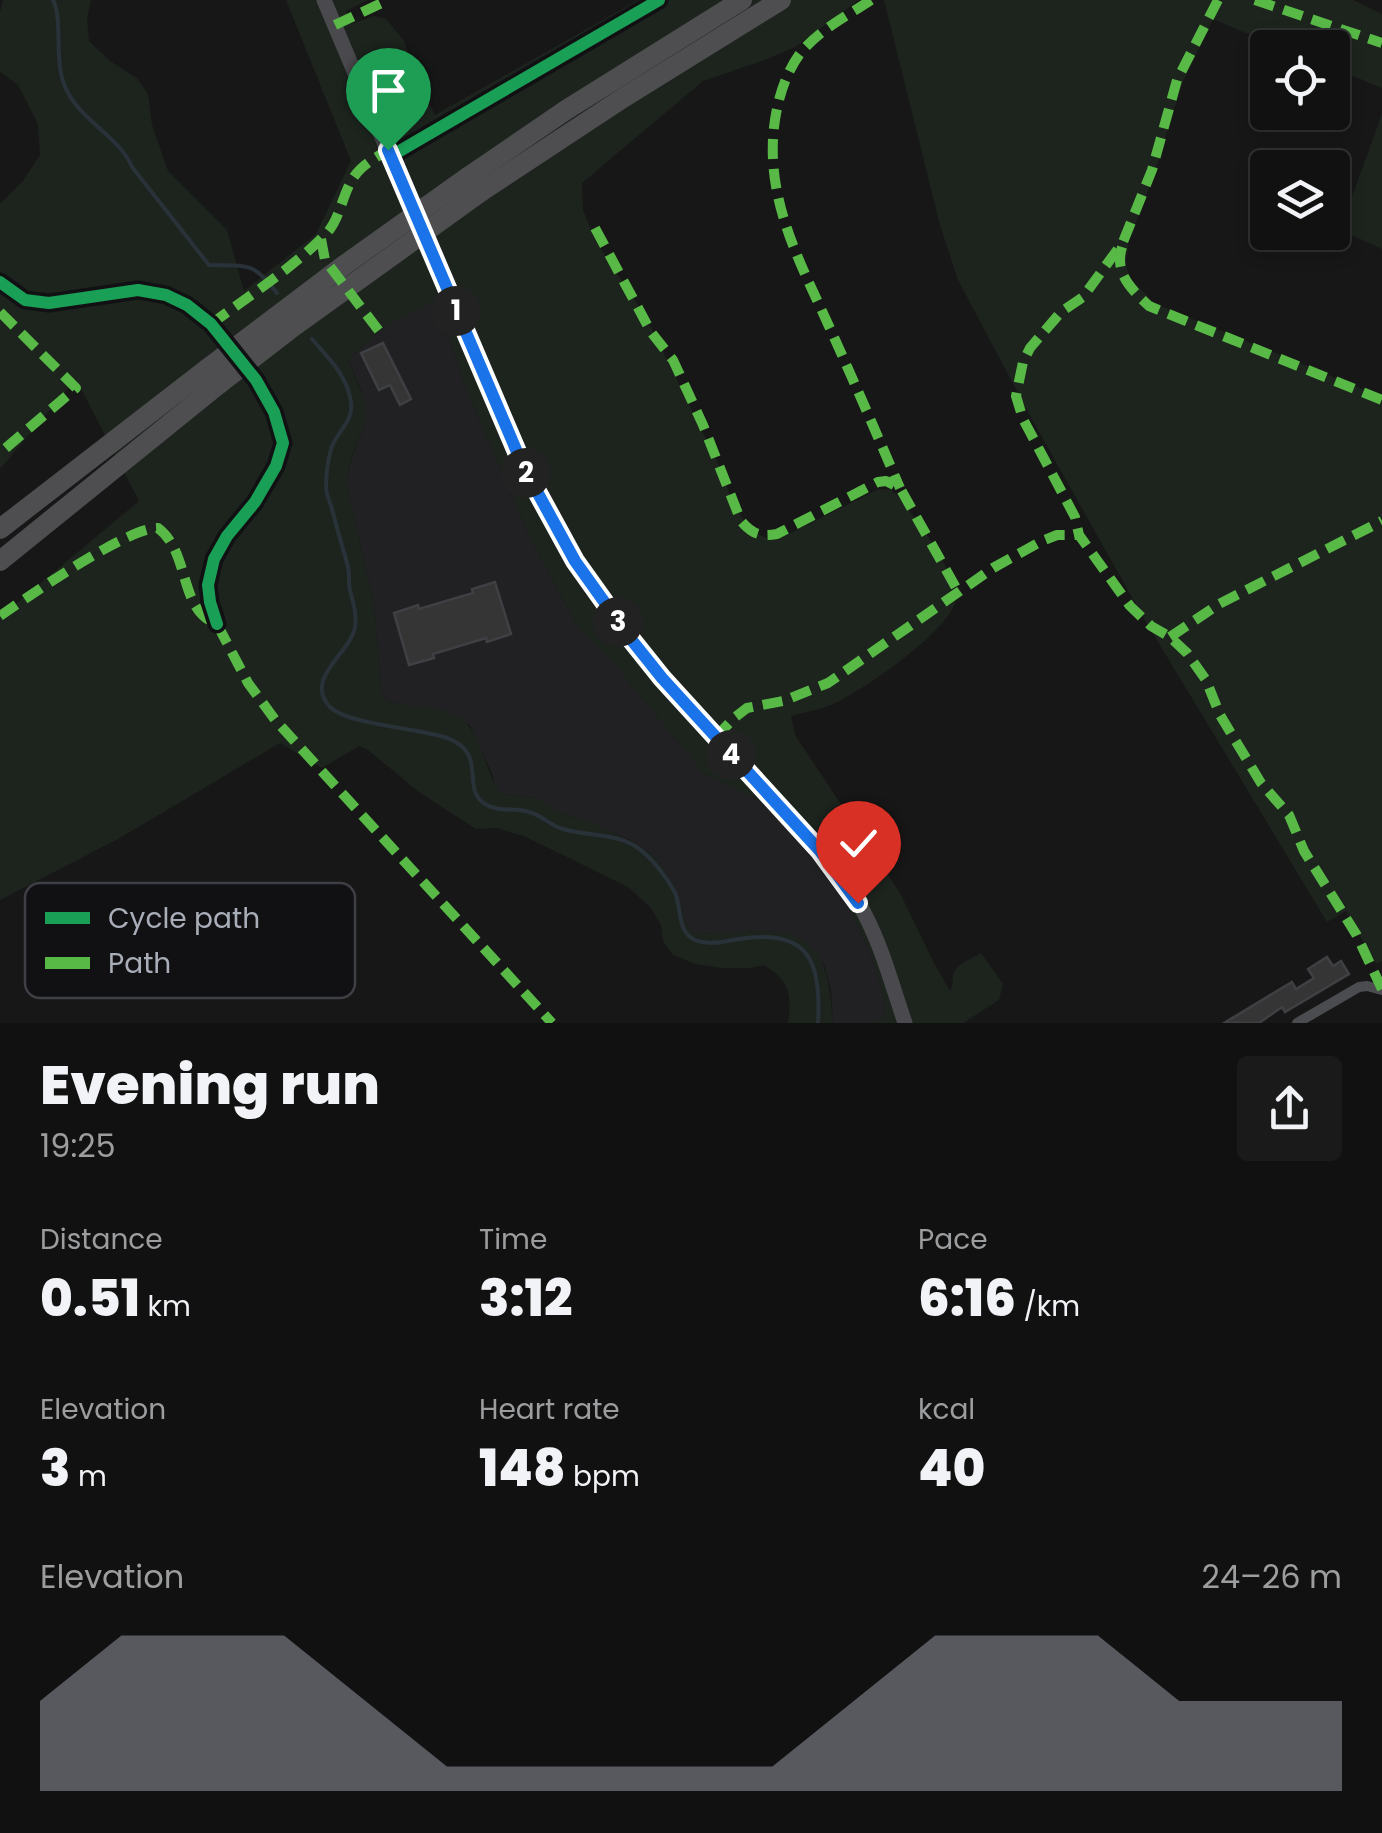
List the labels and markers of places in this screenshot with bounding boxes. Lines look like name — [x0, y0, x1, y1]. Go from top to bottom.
pin — [346, 48, 431, 151]
pin: 1 — [431, 286, 481, 336]
pin: 2 — [501, 448, 551, 498]
pin: 3 — [593, 597, 643, 647]
pin: 4 — [706, 730, 756, 780]
pin — [816, 801, 901, 904]

